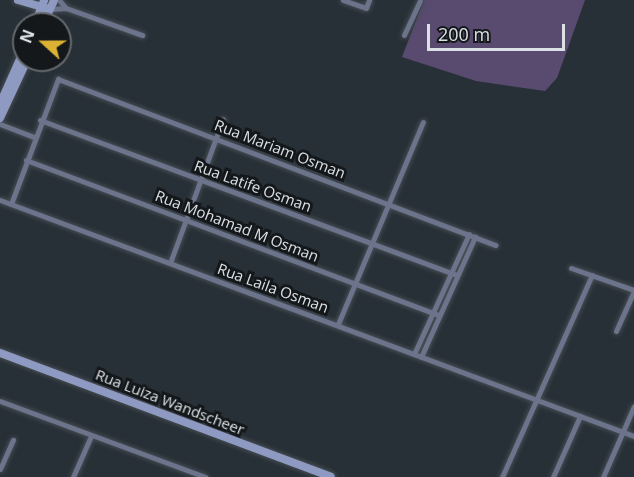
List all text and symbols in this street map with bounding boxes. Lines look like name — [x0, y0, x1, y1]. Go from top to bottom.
north arrow — [12, 12, 72, 72]
scale bar — [430, 12, 568, 50]
text: 200 m — [438, 22, 490, 46]
text: N — [14, 26, 40, 46]
street label: Rua Mariam Osman — [212, 116, 348, 182]
street label: Rua Latife Osman — [192, 156, 314, 216]
street label: Rua Mohamad M Osman — [153, 186, 321, 266]
street label: Rua Laila Osman — [215, 260, 331, 316]
street label: Rua Luiza Wandscheer — [93, 365, 247, 439]

